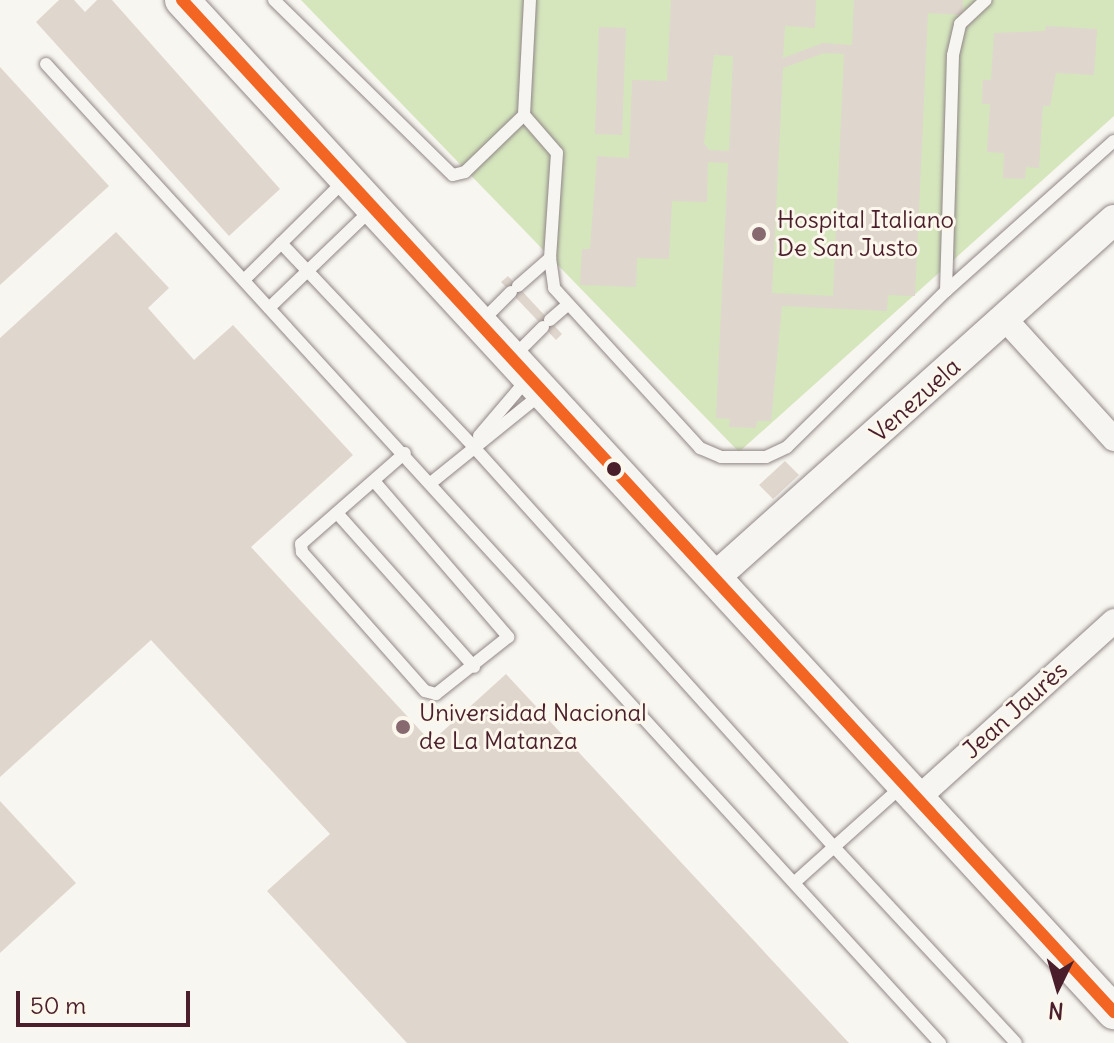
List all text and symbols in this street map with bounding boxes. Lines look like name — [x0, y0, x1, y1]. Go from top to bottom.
place label: Hospital Italiano De San Justo — [777, 206, 954, 262]
marker: Hospital Italiano De San Justo — [748, 223, 770, 245]
street label: Venezuela — [864, 352, 966, 448]
unlabelled marker — [606, 461, 622, 477]
street label: Jean Jaurès — [957, 655, 1073, 765]
place label: Universidad Nacional de La Matanza — [419, 699, 647, 755]
marker: Universidad Nacional de La Matanza — [394, 718, 412, 736]
north arrow — [1018, 947, 1098, 1027]
scale bar — [20, 975, 194, 1025]
text: 50 m — [30, 990, 86, 1020]
text: N — [1047, 996, 1065, 1026]

